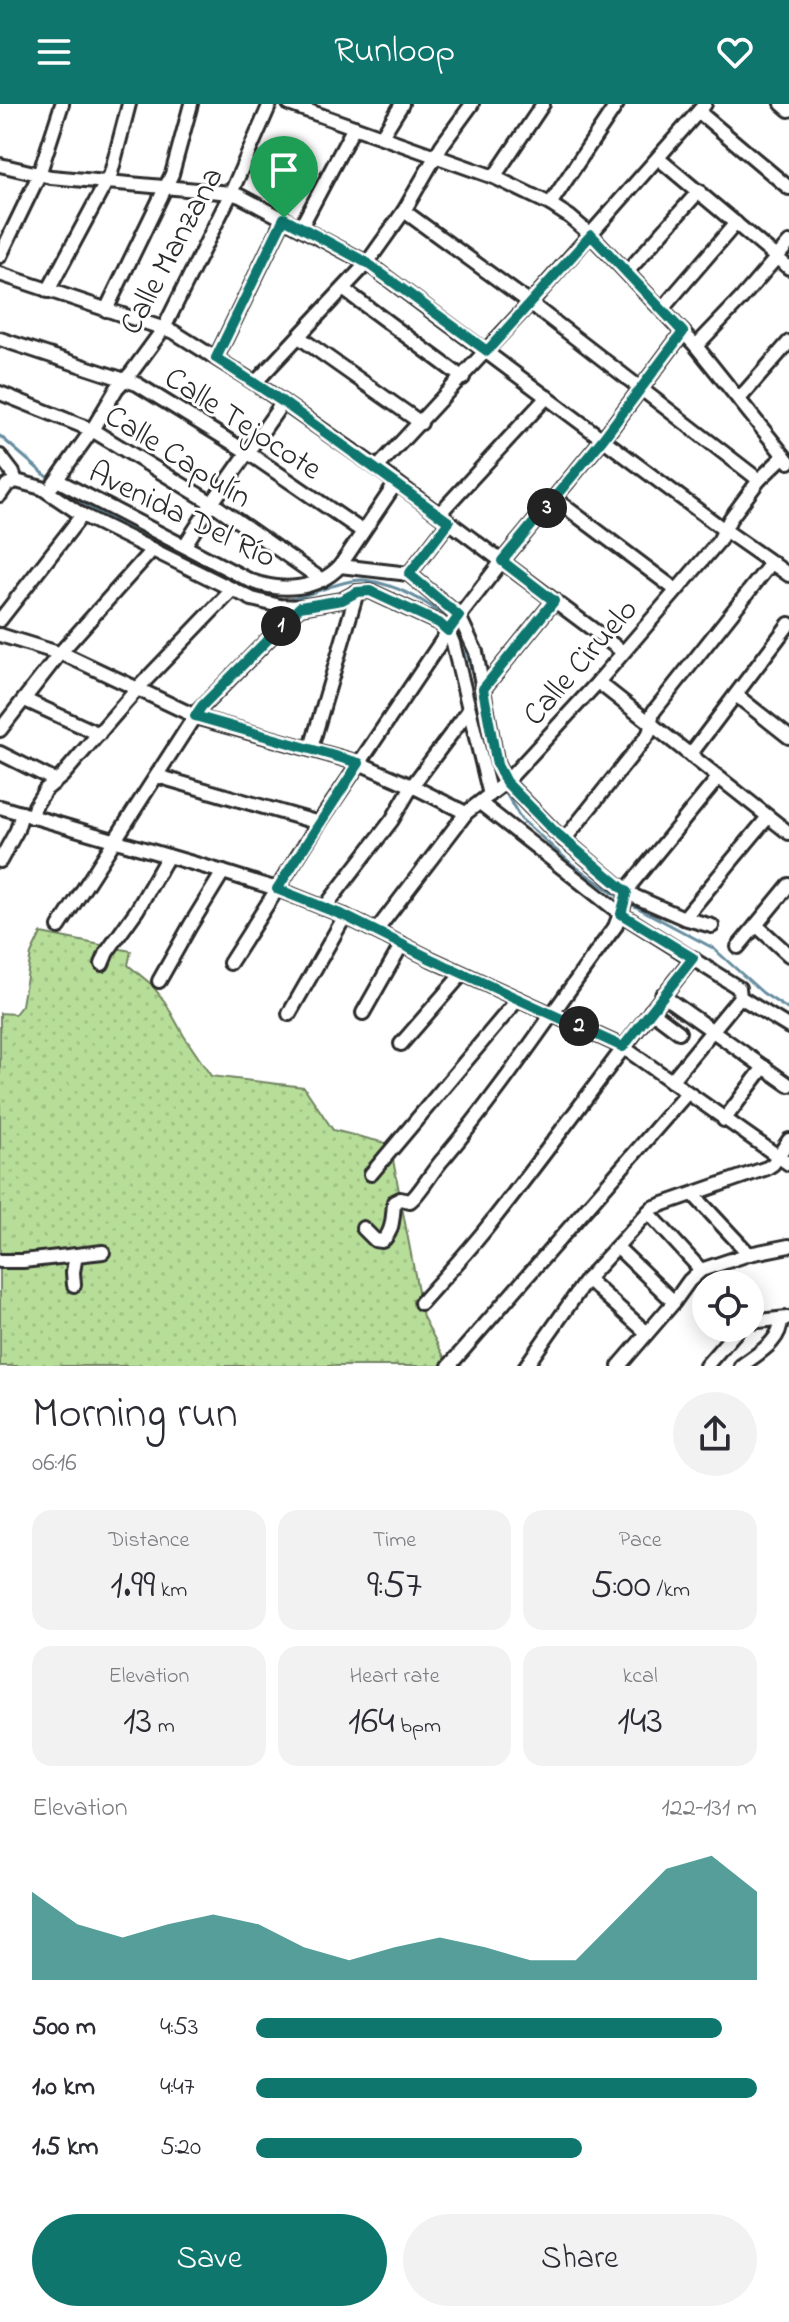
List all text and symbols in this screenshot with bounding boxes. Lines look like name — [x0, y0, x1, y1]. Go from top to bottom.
text: Runloop — [334, 26, 455, 79]
icon: menu — [32, 30, 76, 74]
icon: heart — [713, 30, 757, 74]
pin — [250, 136, 318, 218]
icon: arrive — [262, 148, 306, 192]
street label: Calle Manzana — [109, 159, 237, 344]
street label: Calle Tejocote — [154, 356, 331, 494]
street label: Calle Capulín — [95, 394, 260, 522]
street label: Avenida Del Río — [80, 450, 283, 582]
pin: 3 — [527, 488, 567, 528]
text: 3 — [542, 492, 552, 524]
street label: Calle Ciruelo — [513, 589, 650, 737]
pin: 1 — [261, 606, 301, 646]
text: 1 — [278, 610, 285, 642]
pin: 2 — [559, 1006, 599, 1046]
text: 2 — [574, 1010, 584, 1042]
map controls — [692, 1270, 764, 1342]
button: locate — [692, 1270, 764, 1342]
text: Morning run — [32, 1383, 238, 1447]
button: share — [673, 1392, 757, 1476]
text: 06:16 — [32, 1445, 77, 1483]
text: Distance — [108, 1525, 189, 1557]
text: Time — [373, 1525, 416, 1557]
text: Pace — [619, 1525, 662, 1557]
text: 1.99 — [110, 1557, 155, 1616]
text: 9:57 — [367, 1557, 422, 1616]
text: 5:00 — [590, 1557, 651, 1616]
text: km — [155, 1575, 187, 1607]
text: /km — [651, 1575, 690, 1607]
text: Elevation — [108, 1661, 189, 1693]
text: Heart rate — [349, 1661, 440, 1693]
text: kcal — [623, 1661, 658, 1693]
text: 13 — [123, 1693, 152, 1752]
text: 164 — [348, 1693, 395, 1752]
text: 143 — [617, 1693, 663, 1752]
text: m — [152, 1711, 175, 1743]
text: bpm — [395, 1711, 441, 1743]
text: Elevation — [32, 1790, 128, 1828]
text: 122–131 m — [661, 1790, 757, 1828]
text: 500 m — [32, 2009, 96, 2047]
text: 4:53 — [160, 2009, 199, 2047]
text: 1.0 km — [32, 2069, 95, 2107]
text: 4:47 — [160, 2069, 194, 2107]
text: 1.5 km — [32, 2129, 99, 2167]
text: 5:20 — [160, 2129, 201, 2167]
button: Save — [32, 2214, 387, 2306]
button: Share — [403, 2214, 757, 2306]

